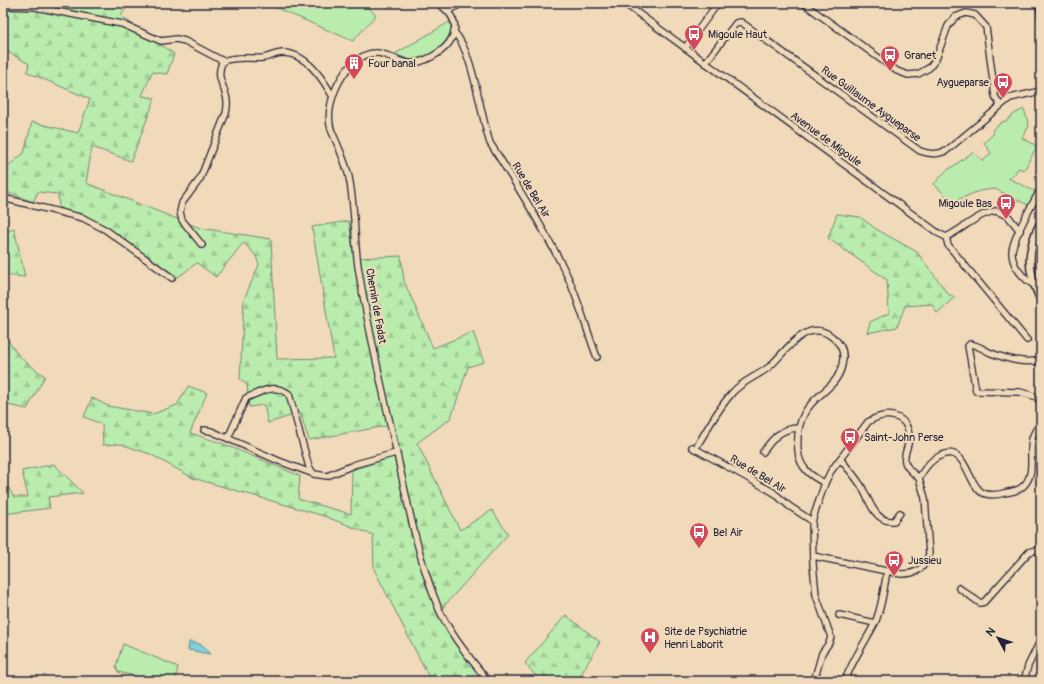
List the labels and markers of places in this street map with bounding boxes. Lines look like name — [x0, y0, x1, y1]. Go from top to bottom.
bus stop icon: Migoule Haut — [683, 23, 705, 51]
place label: Migoule Haut — [708, 28, 768, 41]
bus stop icon: Granet — [879, 44, 901, 72]
place label: Granet — [904, 49, 937, 62]
building icon: Four banal — [343, 52, 365, 80]
place label: Four banal — [368, 57, 416, 70]
bus stop icon: Aygueparse — [992, 71, 1014, 99]
place label: Aygueparse — [937, 76, 990, 89]
bus stop icon: Migoule Bas — [995, 192, 1017, 220]
place label: Migoule Bas — [938, 197, 992, 210]
bus stop icon: Saint-John Perse — [839, 426, 861, 454]
place label: Saint-John Perse — [864, 431, 944, 444]
bus stop icon: Bel Air — [688, 521, 710, 549]
place label: Bel Air — [713, 526, 743, 539]
bus stop icon: Jussieu — [883, 549, 905, 577]
place label: Jussieu — [908, 554, 942, 567]
place label: Site de Psychiatrie Henri Laborit — [664, 625, 748, 651]
hospital icon: Site de Psychiatrie Henri Laborit — [639, 626, 661, 654]

